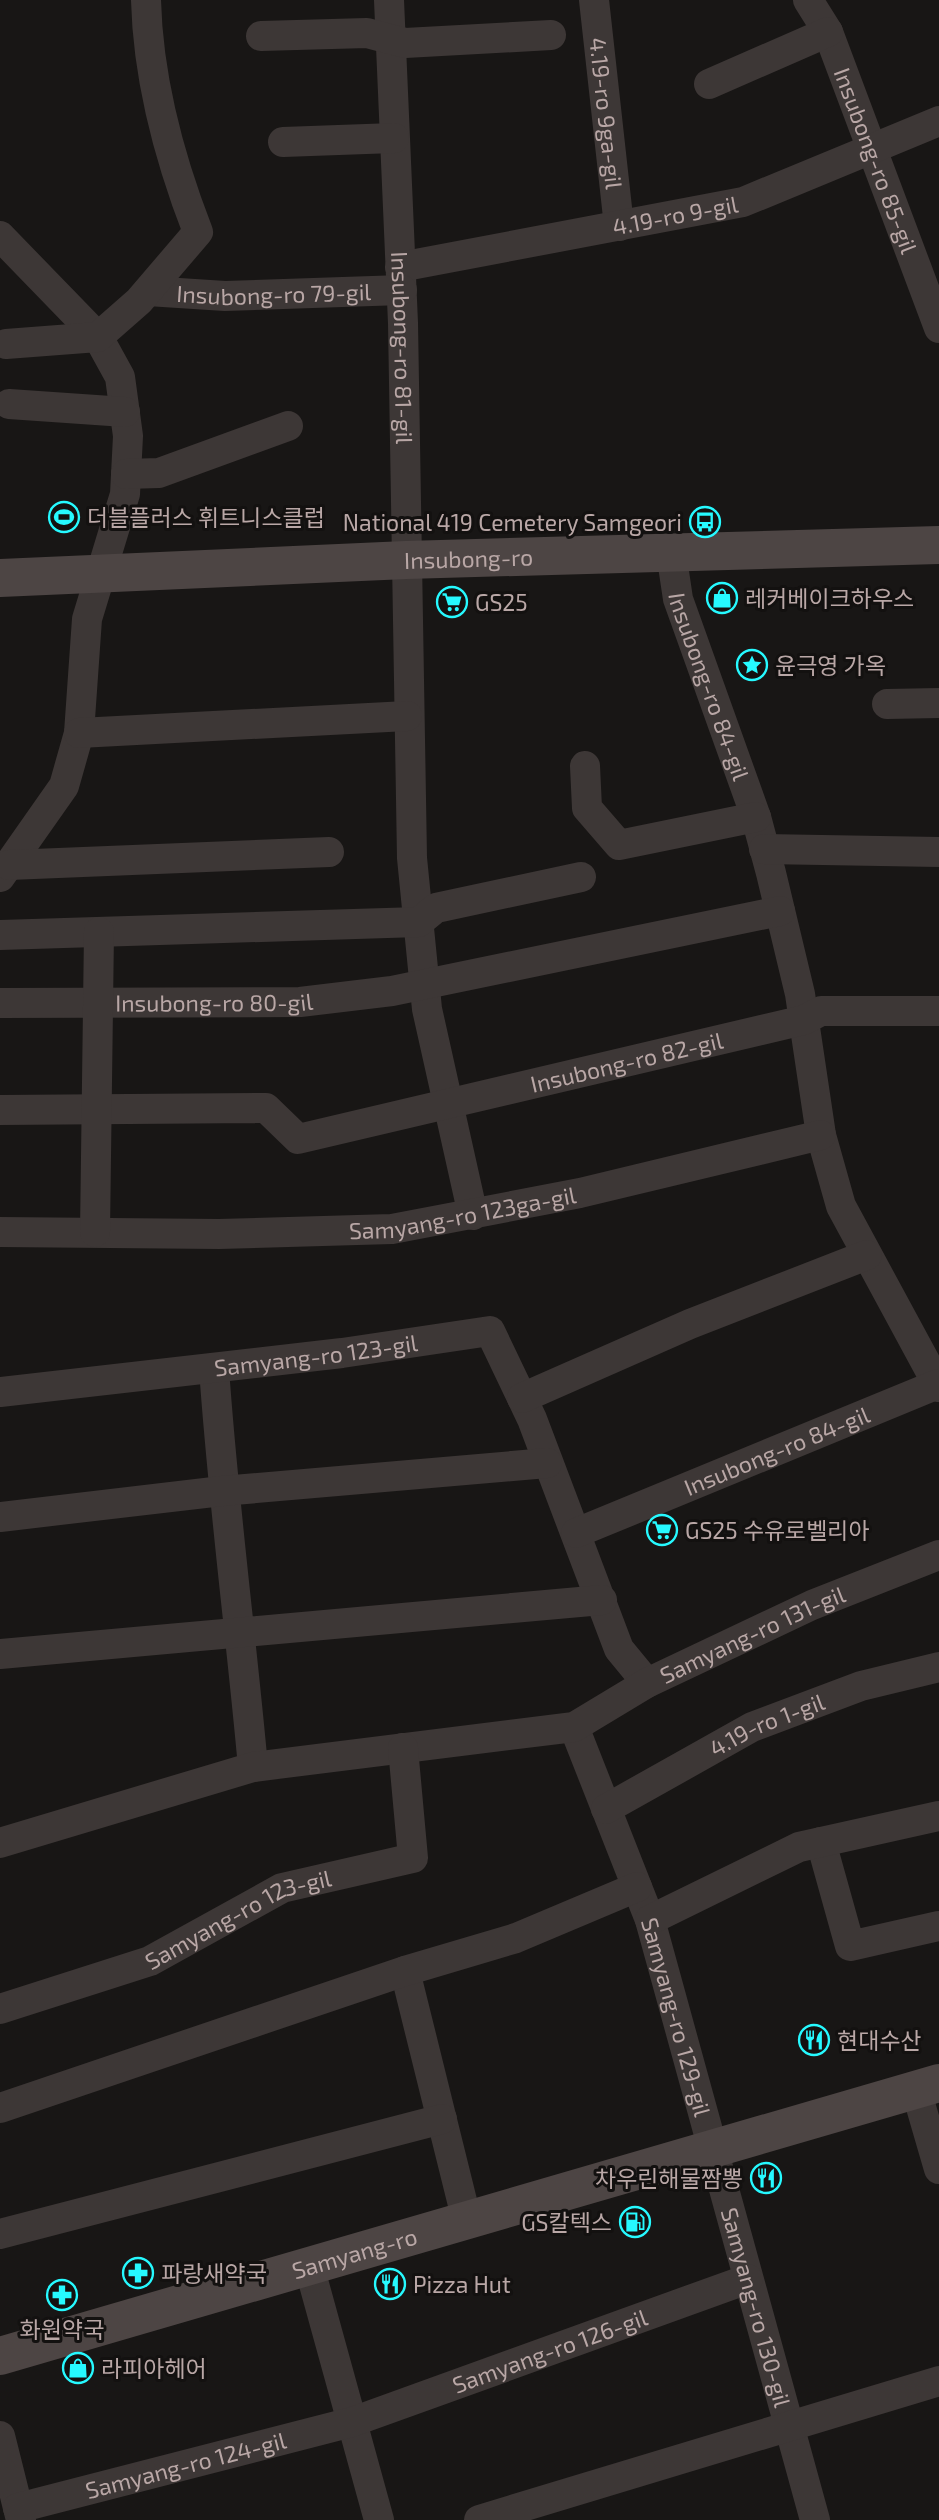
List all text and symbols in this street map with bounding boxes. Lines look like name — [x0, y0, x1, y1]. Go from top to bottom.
street label: 4.19-ro 9ga-gil — [584, 36, 629, 191]
street label: Insubong-ro 85-gil — [829, 64, 924, 257]
street label: 4.19-ro 9-gil — [610, 189, 740, 240]
street label: Insubong-ro 81-gil — [386, 251, 419, 445]
street label: Insubong-ro 79-gil — [176, 277, 372, 310]
sports icon: 더블플러스 휘트니스클럽 — [47, 500, 81, 534]
place label: 더블플러스 휘트니스클럽 — [87, 503, 325, 531]
bus stop icon: National 419 Cemetery Samgeori — [688, 505, 722, 539]
place label: National 419 Cemetery Samgeori — [343, 508, 682, 536]
street label: Insubong-ro — [404, 542, 533, 574]
shop icon: 레커베이크하우스 — [705, 581, 739, 615]
place label: 레커베이크하우스 — [745, 584, 914, 612]
supermarket icon: GS25 — [435, 585, 469, 619]
place label: GS25 — [475, 588, 528, 616]
street label: Insubong-ro 84-gil — [663, 590, 756, 784]
place icon: 윤극영 가옥 — [735, 648, 769, 682]
place label: 윤극영 가옥 — [775, 651, 886, 679]
street label: Insubong-ro 80-gil — [115, 987, 315, 1017]
street label: Insubong-ro 82-gil — [528, 1026, 726, 1098]
street label: Samyang-ro 123ga-gil — [348, 1180, 578, 1244]
street label: Samyang-ro 123-gil — [213, 1328, 420, 1381]
street label: Insubong-ro 84-gil — [680, 1400, 874, 1501]
supermarket icon: GS25 수유로벨리아 — [645, 1513, 679, 1547]
place label: GS25 수유로벨리아 — [685, 1516, 870, 1544]
street label: Samyang-ro 131-gil — [655, 1579, 849, 1689]
street label: 4.19-ro 1-gil — [704, 1687, 828, 1762]
street label: Samyang-ro 123-gil — [140, 1863, 334, 1975]
street label: Samyang-ro 129-gil — [636, 1914, 717, 2120]
restaurant icon: 현대수산 — [797, 2023, 831, 2057]
place label: 현대수산 — [837, 2026, 922, 2054]
restaurant icon: 차우린해물짬뽕 — [749, 2161, 783, 2195]
place label: 차우린해물짬뽕 — [595, 2164, 743, 2192]
street label: Samyang-ro 130-gil — [716, 2204, 797, 2410]
fuel station icon: GS칼텍스 — [618, 2205, 652, 2239]
place label: GS칼텍스 — [521, 2208, 612, 2236]
street label: Samyang-ro — [288, 2222, 420, 2284]
pharmacy icon: 파랑새약국 — [121, 2256, 155, 2290]
place label: 파랑새약국 — [161, 2259, 267, 2287]
restaurant icon: Pizza Hut — [373, 2267, 407, 2301]
place label: Pizza Hut — [413, 2270, 511, 2298]
pharmacy icon: 화원약국 — [45, 2278, 79, 2312]
street label: Samyang-ro 126-gil — [448, 2303, 651, 2399]
place label: 화원약국 — [20, 2315, 104, 2343]
shop icon: 라피아헤어 — [61, 2351, 95, 2385]
place label: 라피아헤어 — [101, 2354, 207, 2382]
street label: Samyang-ro 124-gil — [82, 2426, 289, 2504]

